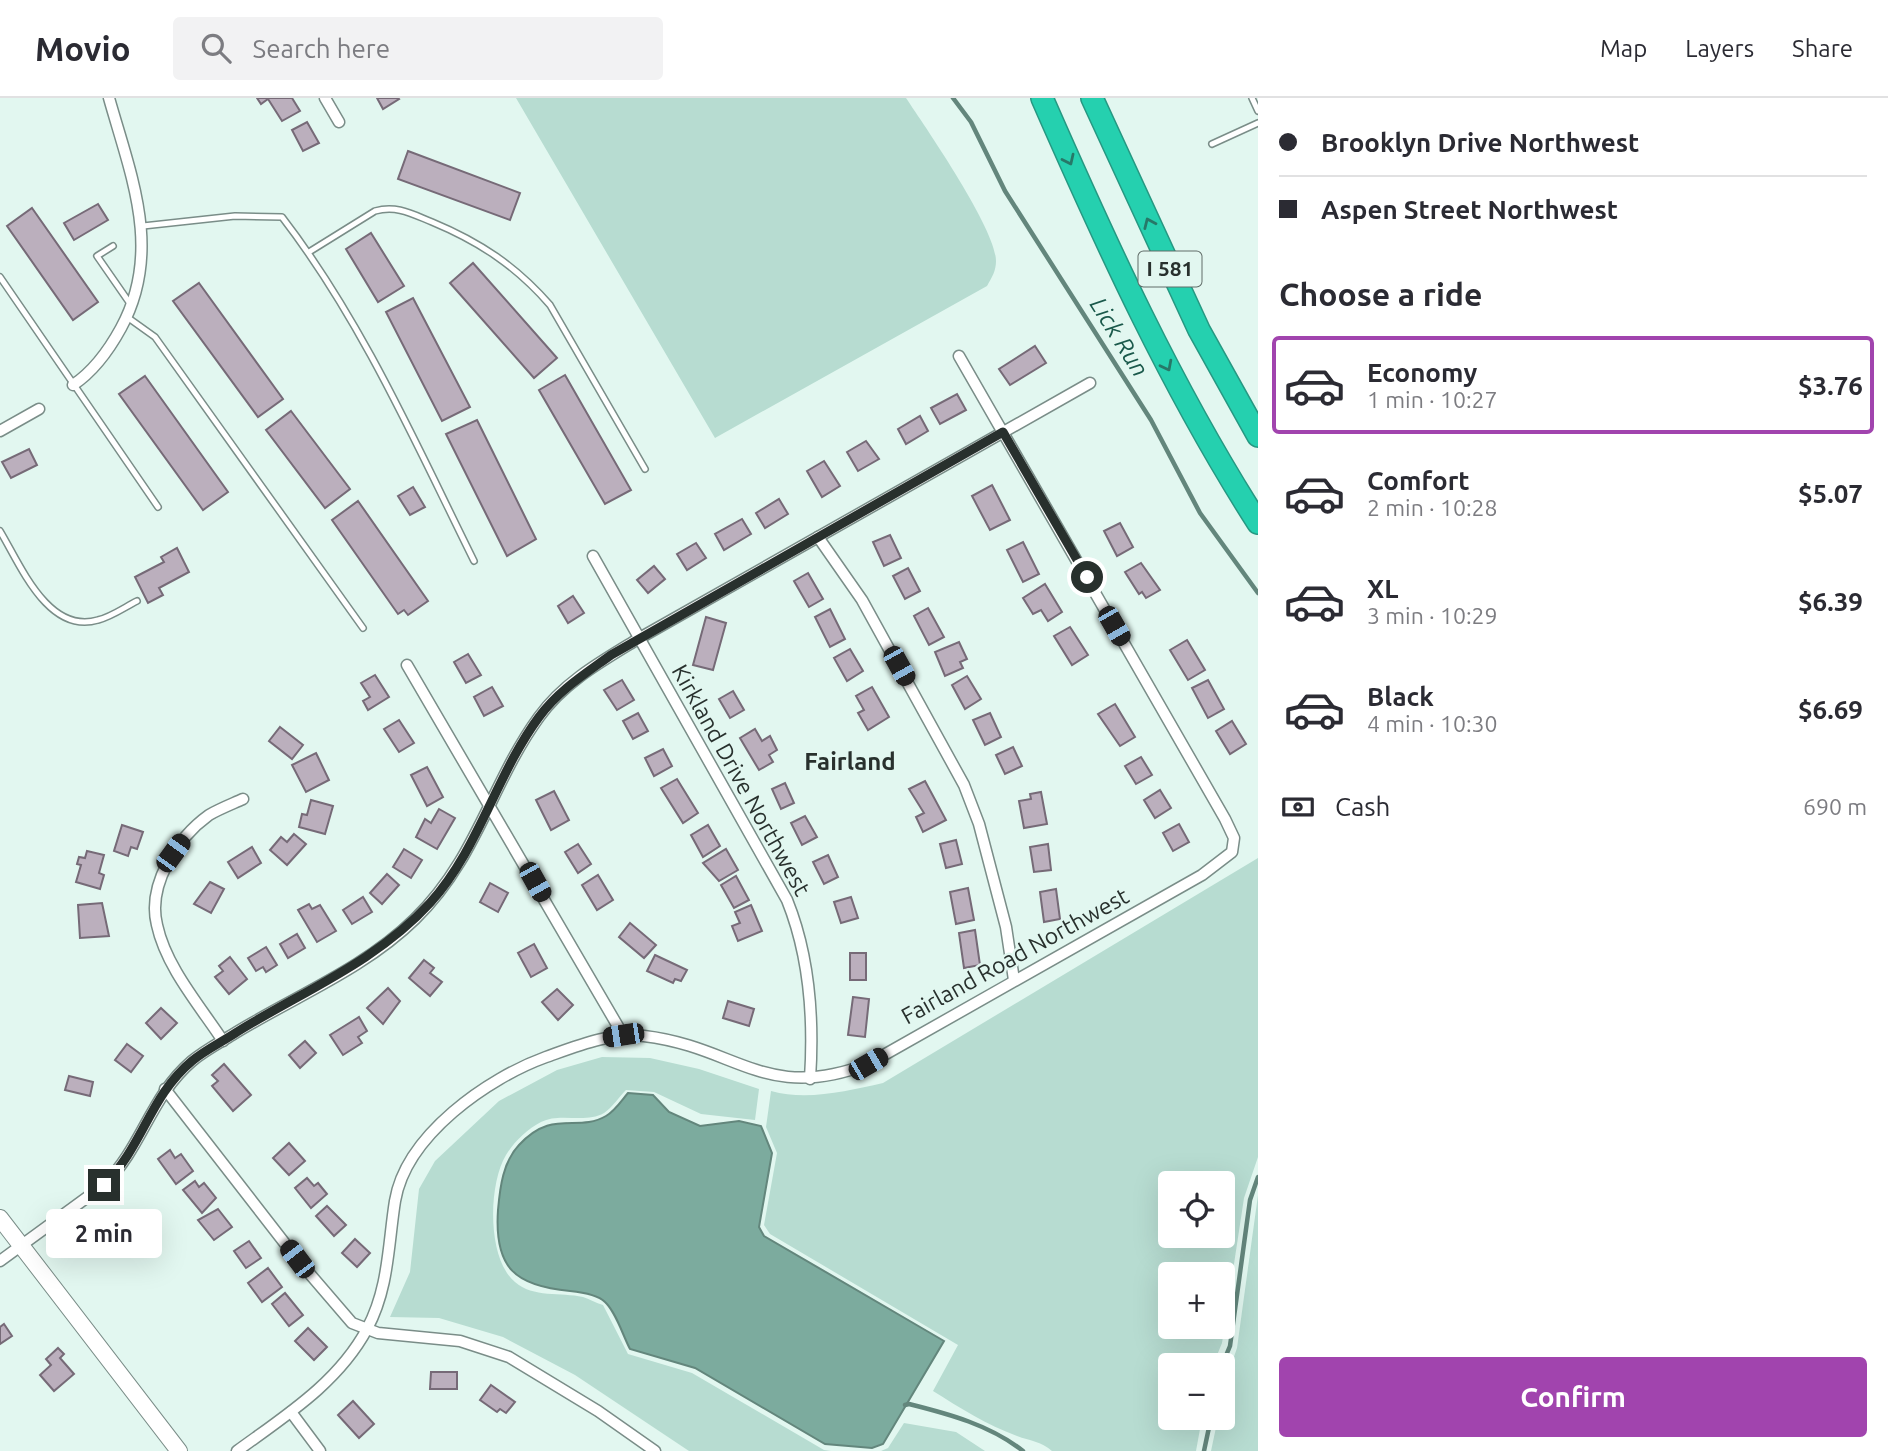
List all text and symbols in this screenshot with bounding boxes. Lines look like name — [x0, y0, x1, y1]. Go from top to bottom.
search box — [173, 17, 663, 80]
icon: search — [197, 29, 235, 67]
text: Movio — [35, 30, 131, 67]
text: Search here — [253, 34, 390, 63]
text: Map — [1600, 35, 1647, 62]
text: Layers — [1685, 35, 1754, 62]
text: Share — [1792, 35, 1853, 62]
text: Brooklyn Drive Northwest — [1321, 128, 1639, 157]
one-way arrow — [1061, 153, 1075, 165]
text: Aspen Street Northwest — [1321, 195, 1618, 224]
one-way arrow — [1143, 218, 1157, 230]
road number: I 581 — [1138, 252, 1202, 286]
text: Choose a ride — [1279, 276, 1482, 312]
water label: Lick Run — [1085, 292, 1154, 381]
icon: car — [1283, 354, 1346, 417]
text: Economy — [1367, 358, 1477, 387]
one-way arrow — [1159, 359, 1172, 371]
text: $3.76 — [1798, 371, 1863, 400]
text: 1 min · 10:27 — [1367, 387, 1498, 412]
icon: car — [1283, 462, 1346, 525]
text: Comfort — [1367, 466, 1470, 495]
text: $5.07 — [1798, 479, 1863, 508]
text: 2 min · 10:28 — [1367, 495, 1498, 520]
route start — [1071, 561, 1103, 593]
icon: car — [1283, 570, 1346, 633]
text: XL — [1367, 574, 1398, 603]
text: $6.39 — [1798, 587, 1863, 616]
car — [1095, 603, 1134, 649]
text: 3 min · 10:29 — [1367, 603, 1498, 628]
car — [880, 643, 919, 689]
street label: Kirkland Drive Northwest — [667, 660, 815, 900]
icon: car — [1283, 678, 1346, 741]
text: Black — [1367, 682, 1434, 711]
text: $6.69 — [1798, 695, 1863, 724]
text: 4 min · 10:30 — [1367, 711, 1498, 736]
district label: Fairland — [804, 748, 896, 775]
icon: cash — [1279, 788, 1317, 826]
text: Cash — [1335, 792, 1390, 821]
text: 690 m — [1803, 794, 1867, 819]
car — [153, 830, 194, 876]
car — [516, 859, 555, 905]
street label: Fairland Road Northwest — [897, 883, 1133, 1028]
car — [601, 1021, 646, 1049]
car — [845, 1044, 892, 1084]
route end — [88, 1169, 120, 1201]
map controls — [1158, 1171, 1235, 1430]
button: locate — [1158, 1171, 1235, 1248]
callout: 2 min — [46, 1210, 162, 1258]
text: 2 min — [75, 1221, 133, 1246]
car — [276, 1236, 319, 1282]
button: + — [1158, 1262, 1235, 1339]
button: − — [1158, 1353, 1235, 1430]
button: Confirm — [1279, 1357, 1867, 1437]

